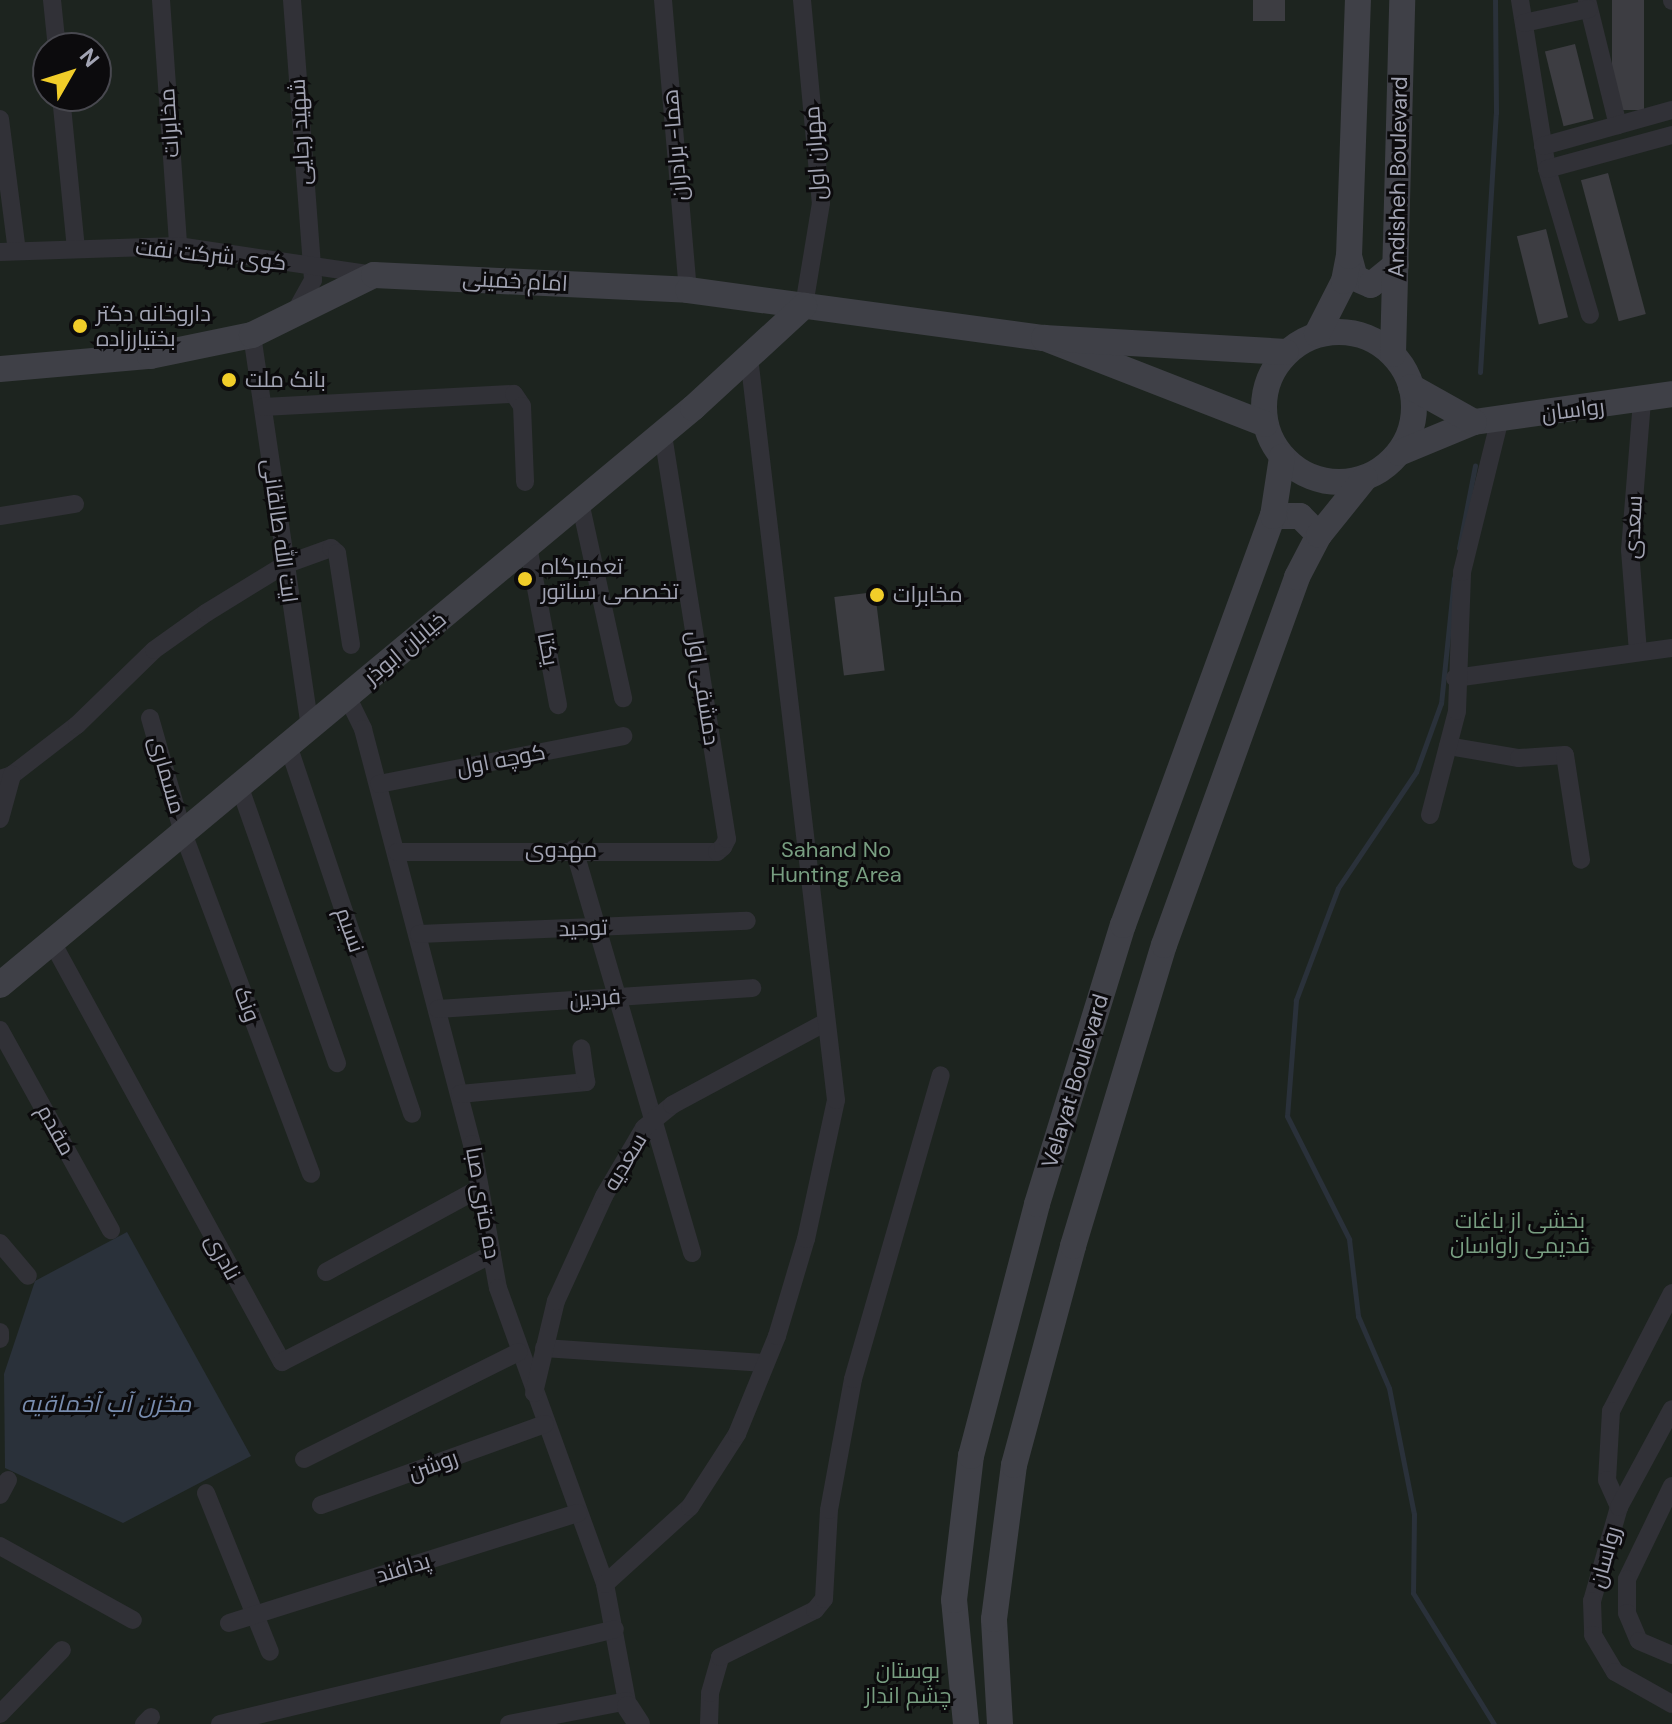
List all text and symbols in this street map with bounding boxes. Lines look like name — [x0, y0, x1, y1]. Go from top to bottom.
north arrow — [32, 32, 112, 112]
text: N — [73, 42, 106, 73]
street label: Andisheh Boulevard — [1383, 76, 1413, 278]
street label: شهید رجایی — [284, 78, 316, 186]
street label: مخابرات — [153, 87, 185, 159]
street label: هما- برادران — [657, 88, 693, 202]
street label: مهران اول — [799, 105, 831, 201]
street label: کوی شرکت نفت — [134, 234, 288, 276]
street label: امام خمینی — [462, 265, 568, 297]
place label: داروخانه دکتر بختیارزاده — [96, 300, 211, 352]
marker: داروخانه دکتر بختیارزاده — [71, 317, 89, 335]
place label: بانک ملت — [245, 367, 326, 393]
marker: بانک ملت — [220, 371, 238, 389]
street label: رواسان — [1540, 393, 1606, 427]
street label: ایت الله طالقانی — [257, 457, 303, 605]
street label: سعدی — [1618, 495, 1648, 559]
place label: تعمیرگاه تخصصی سناتور — [541, 553, 678, 604]
marker: تعمیرگاه تخصصی سناتور — [516, 570, 534, 588]
place label: مخابرات — [893, 582, 963, 608]
marker: مخابرات — [868, 586, 886, 604]
street label: خیابان ابوذر — [359, 606, 451, 690]
street label: دمشقی اول — [681, 629, 725, 747]
street label: یکتا — [532, 630, 564, 668]
street label: مسماری — [143, 733, 191, 817]
street label: کوچه اول — [454, 738, 548, 782]
park label: Sahand No Hunting Area — [770, 836, 902, 888]
street label: مهدوی — [525, 837, 597, 863]
street label: نسیم — [330, 904, 370, 956]
street label: توحید — [558, 914, 608, 942]
street label: ونک — [228, 983, 266, 1025]
street label: فردین — [568, 983, 622, 1013]
street label: Velayat Boulevard — [1036, 991, 1114, 1171]
street label: مقدم — [31, 1100, 81, 1160]
street label: سعدیه — [598, 1128, 652, 1196]
street label: ده متری صبا — [460, 1145, 506, 1261]
park label: بخشی از باغات قدیمی راواسان — [1450, 1207, 1590, 1258]
street label: نادری — [200, 1229, 246, 1285]
water label: مخزن آب آخماقیه — [21, 1390, 191, 1418]
street label: روشن — [405, 1444, 461, 1486]
street label: رواسان — [1584, 1523, 1626, 1591]
street label: پدافند — [373, 1547, 433, 1589]
park label: بوستان چشم انداز — [865, 1657, 951, 1708]

